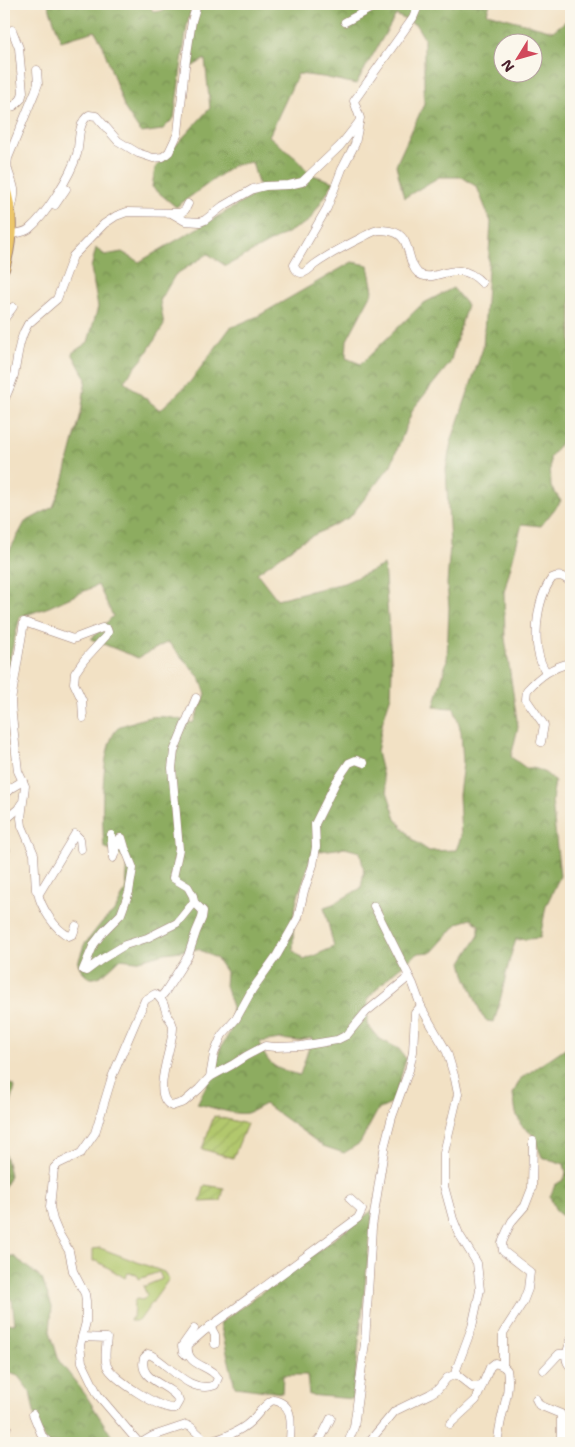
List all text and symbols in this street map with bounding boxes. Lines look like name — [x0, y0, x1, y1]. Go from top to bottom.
north arrow — [492, 32, 542, 82]
text: N — [497, 56, 518, 76]

